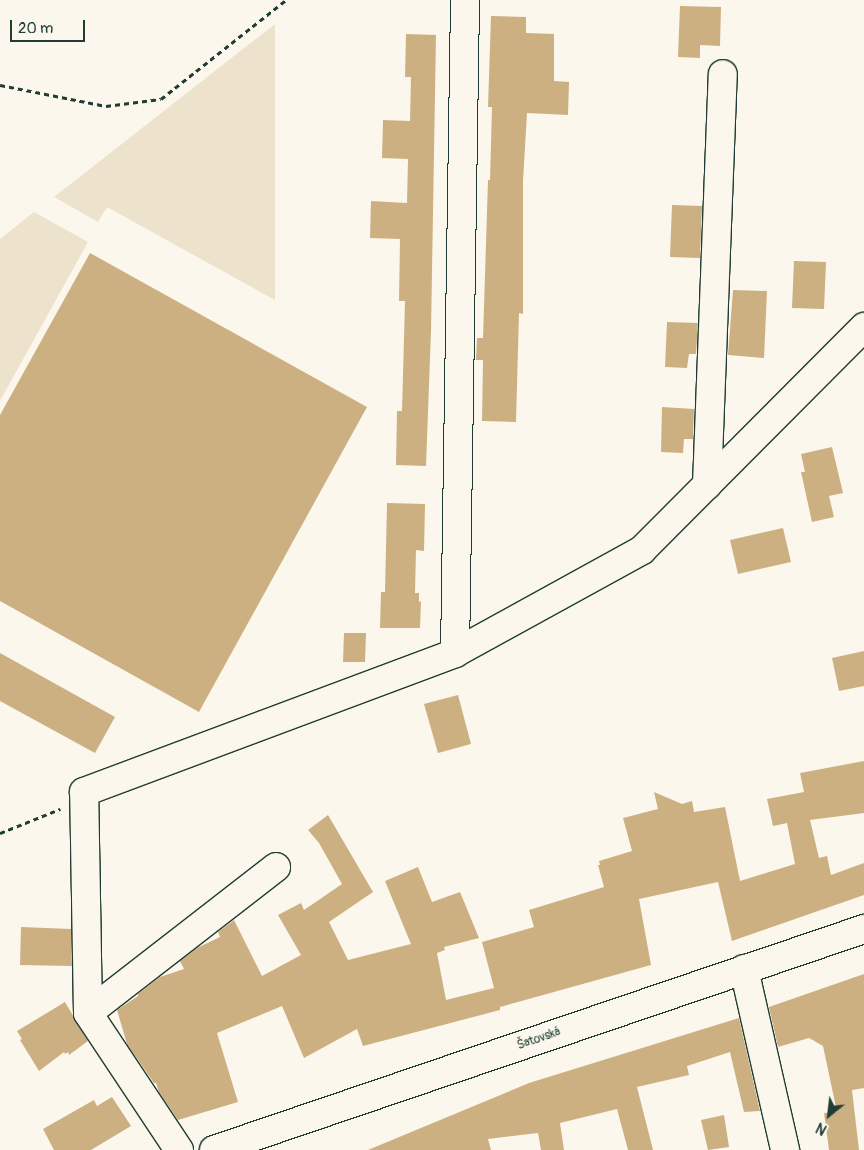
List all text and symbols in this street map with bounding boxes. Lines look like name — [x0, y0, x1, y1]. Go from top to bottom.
scale bar — [12, 10, 88, 42]
text: 20 m — [18, 19, 53, 38]
street label: Šatovská — [515, 1025, 563, 1053]
north arrow — [804, 1090, 854, 1140]
text: N — [813, 1119, 830, 1138]

